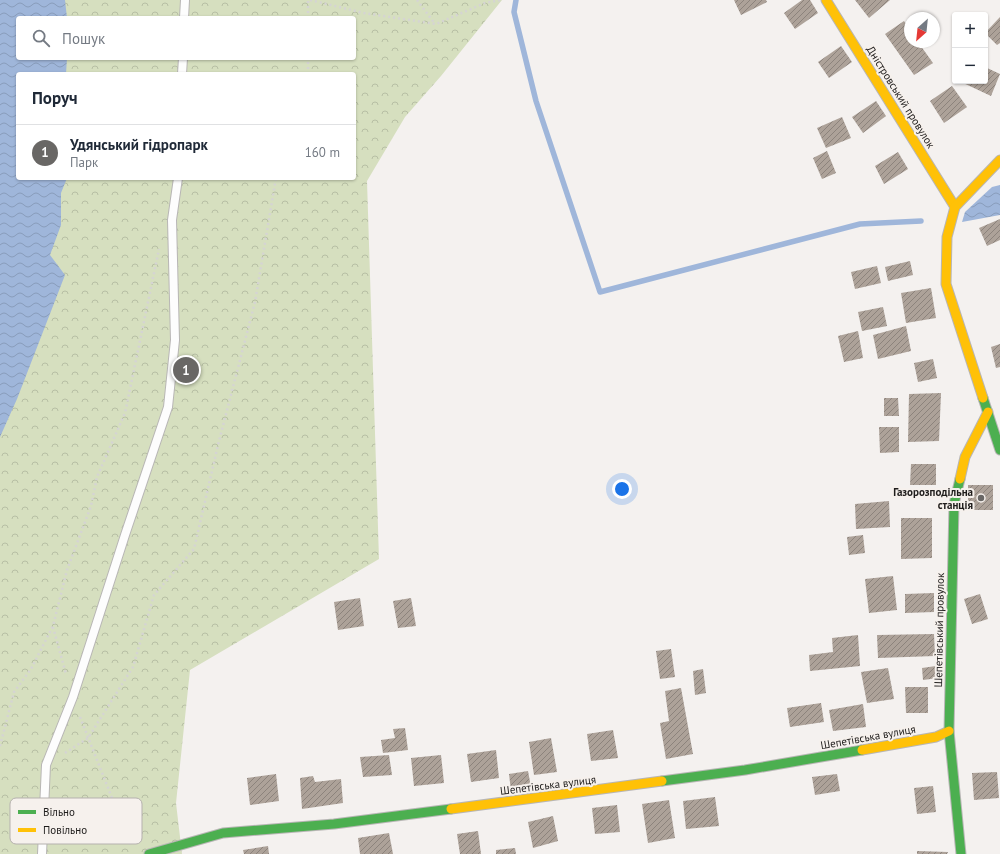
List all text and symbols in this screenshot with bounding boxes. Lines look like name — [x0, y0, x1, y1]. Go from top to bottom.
north arrow — [904, 12, 940, 48]
map controls — [952, 12, 988, 84]
button: + — [952, 12, 988, 48]
search box — [16, 16, 356, 60]
icon: search — [30, 27, 52, 49]
text: Пошук — [62, 29, 105, 48]
street label: Дністровський провулок — [864, 43, 939, 151]
button: − — [952, 48, 988, 84]
text: Поруч — [32, 87, 78, 109]
text: Удянський гідропарк — [70, 135, 208, 154]
text: 1 — [41, 144, 49, 161]
text: 160 m — [305, 144, 340, 161]
text: Парк — [70, 154, 98, 171]
pin: 1 — [173, 355, 199, 385]
your location — [612, 479, 632, 499]
place label: Газорозподільна станція — [893, 485, 973, 512]
marker: Газорозподільна станція — [976, 493, 986, 503]
street label: Шепетівський провулок — [931, 572, 947, 687]
street label: Шепетівська вулиця — [819, 722, 917, 752]
street label: Шепетівська вулиця — [499, 772, 597, 798]
legend — [10, 798, 142, 844]
text: Вільно — [43, 805, 75, 819]
text: Повільно — [43, 823, 87, 837]

